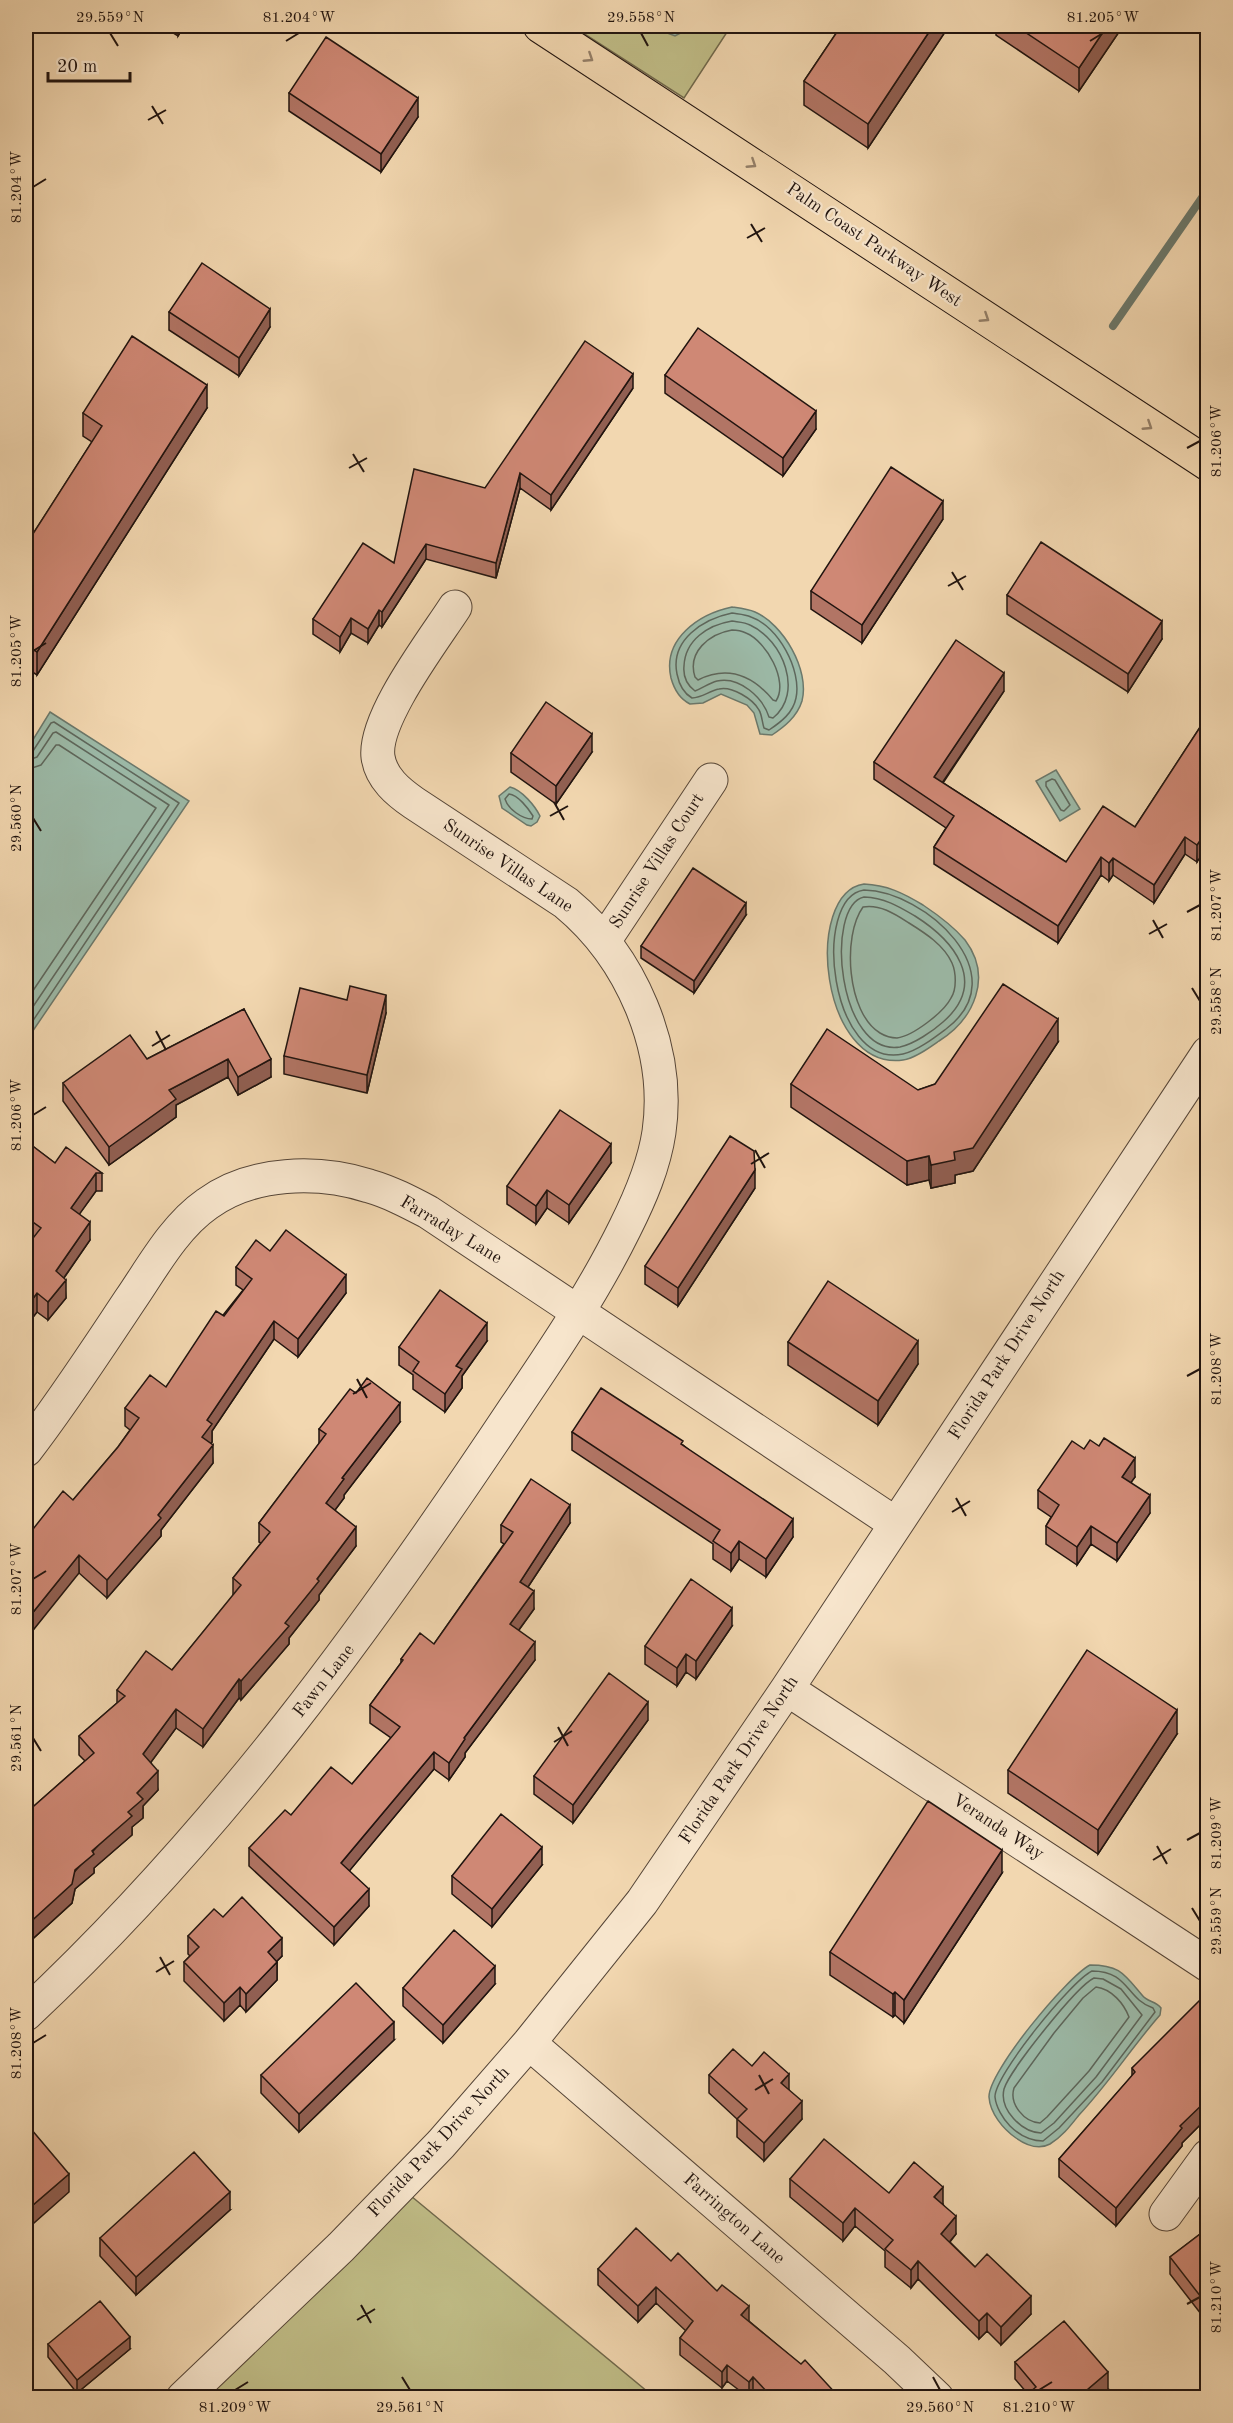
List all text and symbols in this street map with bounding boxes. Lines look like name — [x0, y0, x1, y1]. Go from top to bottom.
text: 29.559°N — [76, 11, 144, 26]
text: 81.204°W — [263, 11, 335, 26]
text: 29.558°N — [607, 11, 675, 26]
text: 81.205°W — [1067, 11, 1139, 26]
scale bar — [48, 45, 130, 83]
one-way arrow — [583, 50, 593, 62]
text: 20 m — [57, 58, 97, 76]
text: 81.204°W — [10, 151, 25, 223]
one-way arrow — [746, 157, 757, 168]
street label: Palm Coast Parkway West — [783, 180, 965, 310]
one-way arrow — [979, 311, 989, 323]
text: 81.206°W — [1210, 405, 1225, 477]
one-way arrow — [1142, 418, 1152, 430]
text: 81.205°W — [10, 615, 25, 687]
text: 29.560°N — [10, 784, 25, 852]
street label: Sunrise Villas Court — [607, 790, 707, 932]
street label: Sunrise Villas Lane — [440, 816, 576, 916]
text: 81.207°W — [1210, 869, 1225, 941]
text: 29.558°N — [1210, 967, 1225, 1035]
text: 81.206°W — [10, 1079, 25, 1151]
street label: Farraday Lane — [397, 1193, 505, 1267]
street label: Florida Park Drive North — [945, 1267, 1069, 1443]
text: 81.208°W — [1210, 1333, 1225, 1405]
text: 81.207°W — [10, 1543, 25, 1615]
street label: Fawn Lane — [290, 1641, 358, 1721]
street label: Florida Park Drive North — [676, 1673, 802, 1847]
text: 29.561°N — [10, 1704, 25, 1772]
street label: Veranda Way — [949, 1791, 1048, 1864]
text: 81.209°W — [1210, 1797, 1225, 1869]
text: 29.559°N — [1210, 1887, 1225, 1955]
text: 81.208°W — [10, 2007, 25, 2079]
street label: Florida Park Drive North — [365, 2063, 513, 2221]
street label: Farrington Lane — [680, 2170, 788, 2268]
text: 81.210°W — [1210, 2261, 1225, 2333]
text: 81.209°W — [199, 2401, 271, 2416]
text: 29.561°N — [376, 2401, 444, 2416]
text: 29.560°N — [906, 2401, 974, 2416]
text: 81.210°W — [1003, 2401, 1075, 2416]

